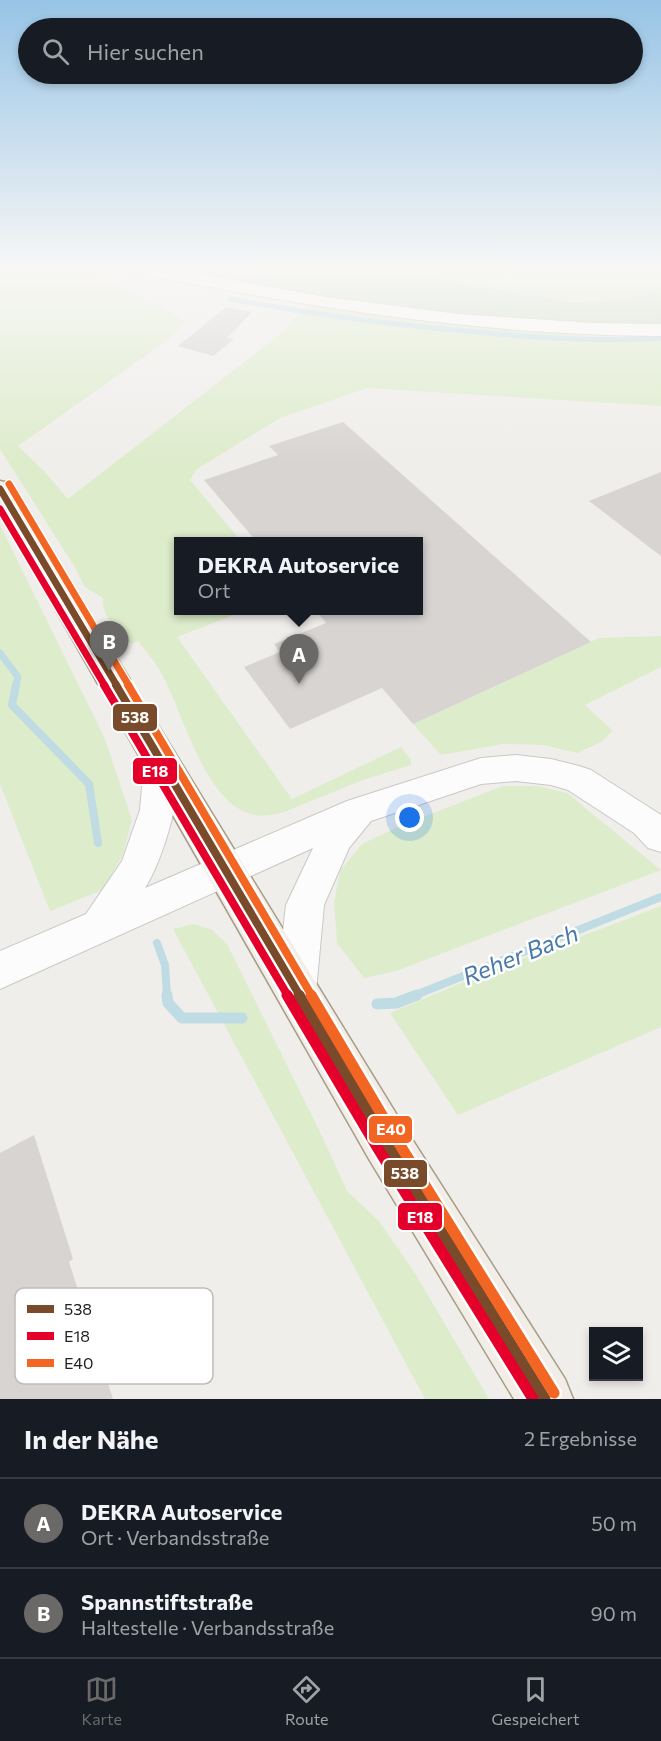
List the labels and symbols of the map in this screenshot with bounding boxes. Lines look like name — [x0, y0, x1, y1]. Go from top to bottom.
pin: B — [90, 622, 128, 671]
pin: A — [280, 634, 318, 684]
line badge: 538 — [112, 703, 158, 732]
text: 538 — [121, 707, 149, 726]
line badge: E18 — [132, 757, 178, 785]
text: E18 — [142, 761, 168, 780]
your location — [395, 803, 424, 832]
water label: Reher Bach — [458, 918, 582, 990]
line badge: E40 — [368, 1115, 413, 1144]
text: E40 — [376, 1119, 406, 1138]
line badge: 538 — [383, 1159, 428, 1188]
text: 538 — [391, 1163, 419, 1182]
line badge: E18 — [397, 1202, 443, 1231]
text: E18 — [407, 1207, 433, 1226]
legend — [15, 1288, 213, 1384]
text: 538 — [64, 1299, 92, 1318]
text: E18 — [64, 1326, 90, 1345]
text: E40 — [64, 1353, 93, 1372]

